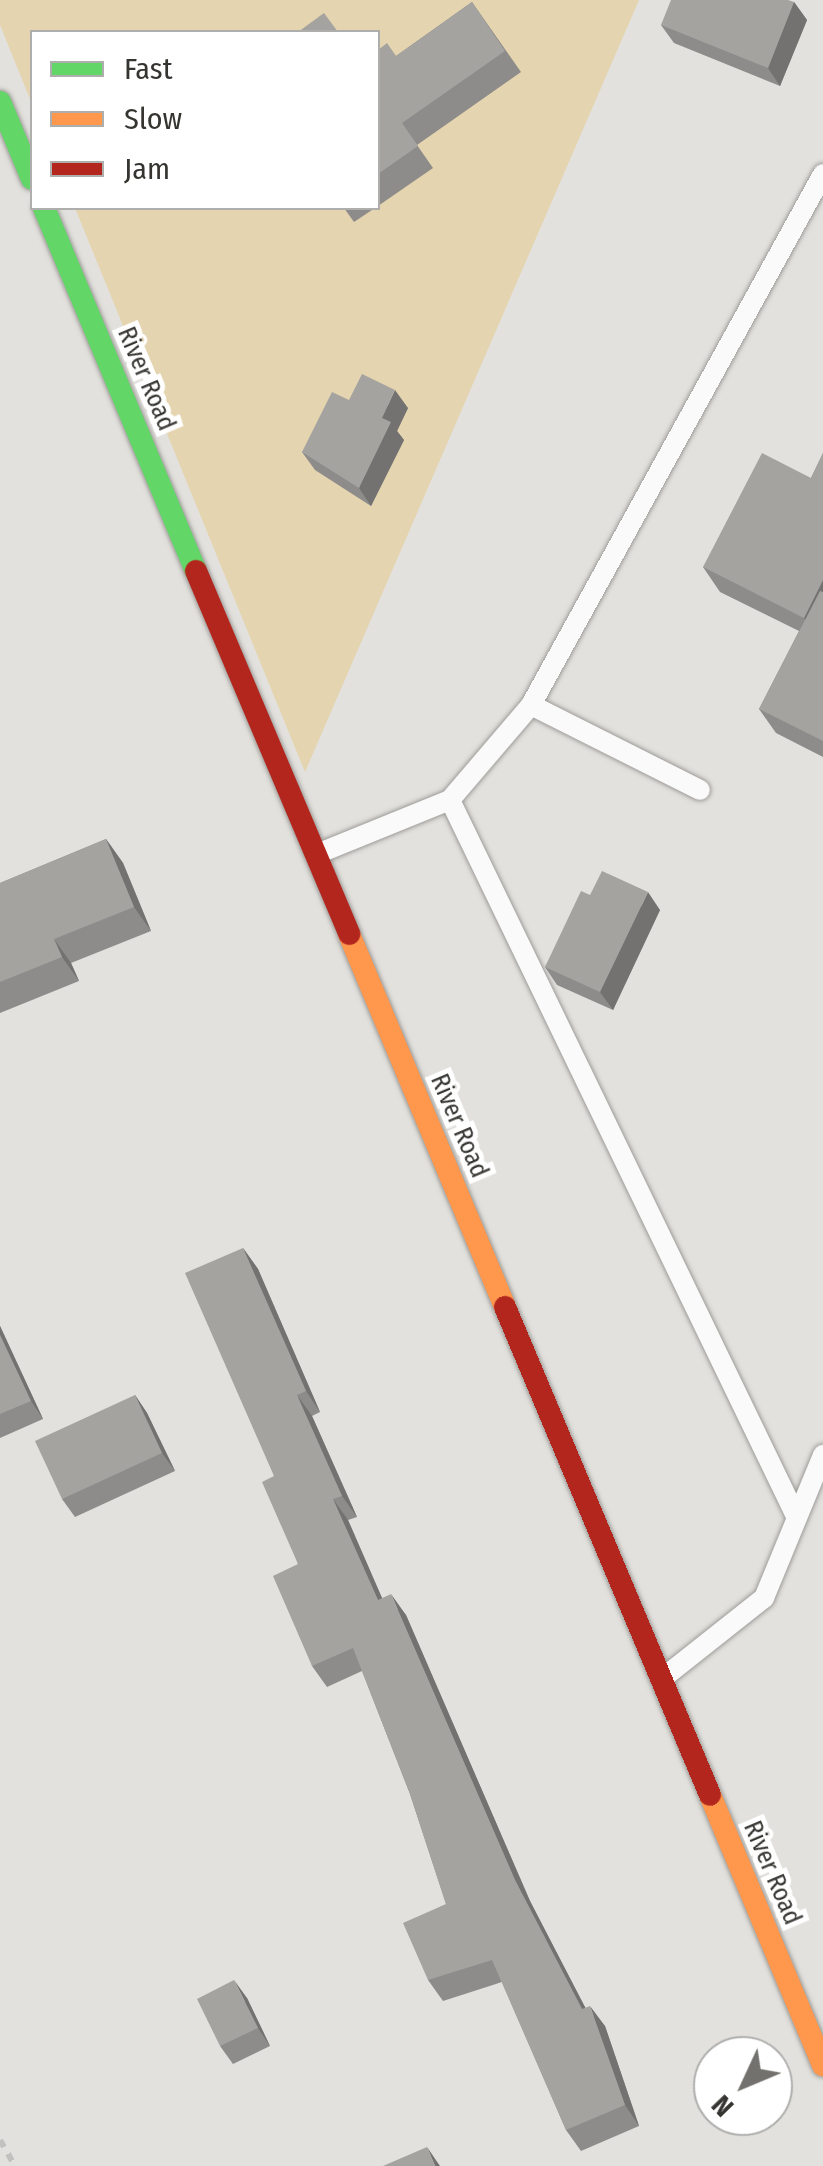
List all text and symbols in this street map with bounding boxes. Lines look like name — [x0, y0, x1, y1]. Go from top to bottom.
legend — [30, 30, 380, 210]
text: Fast — [124, 51, 172, 87]
text: Slow — [124, 101, 182, 137]
text: Jam — [124, 151, 170, 187]
street label: River Road — [111, 323, 181, 435]
street label: River Road — [424, 1070, 494, 1182]
street label: River Road — [737, 1817, 807, 1929]
north arrow — [693, 2036, 793, 2136]
text: N — [705, 2088, 740, 2123]

